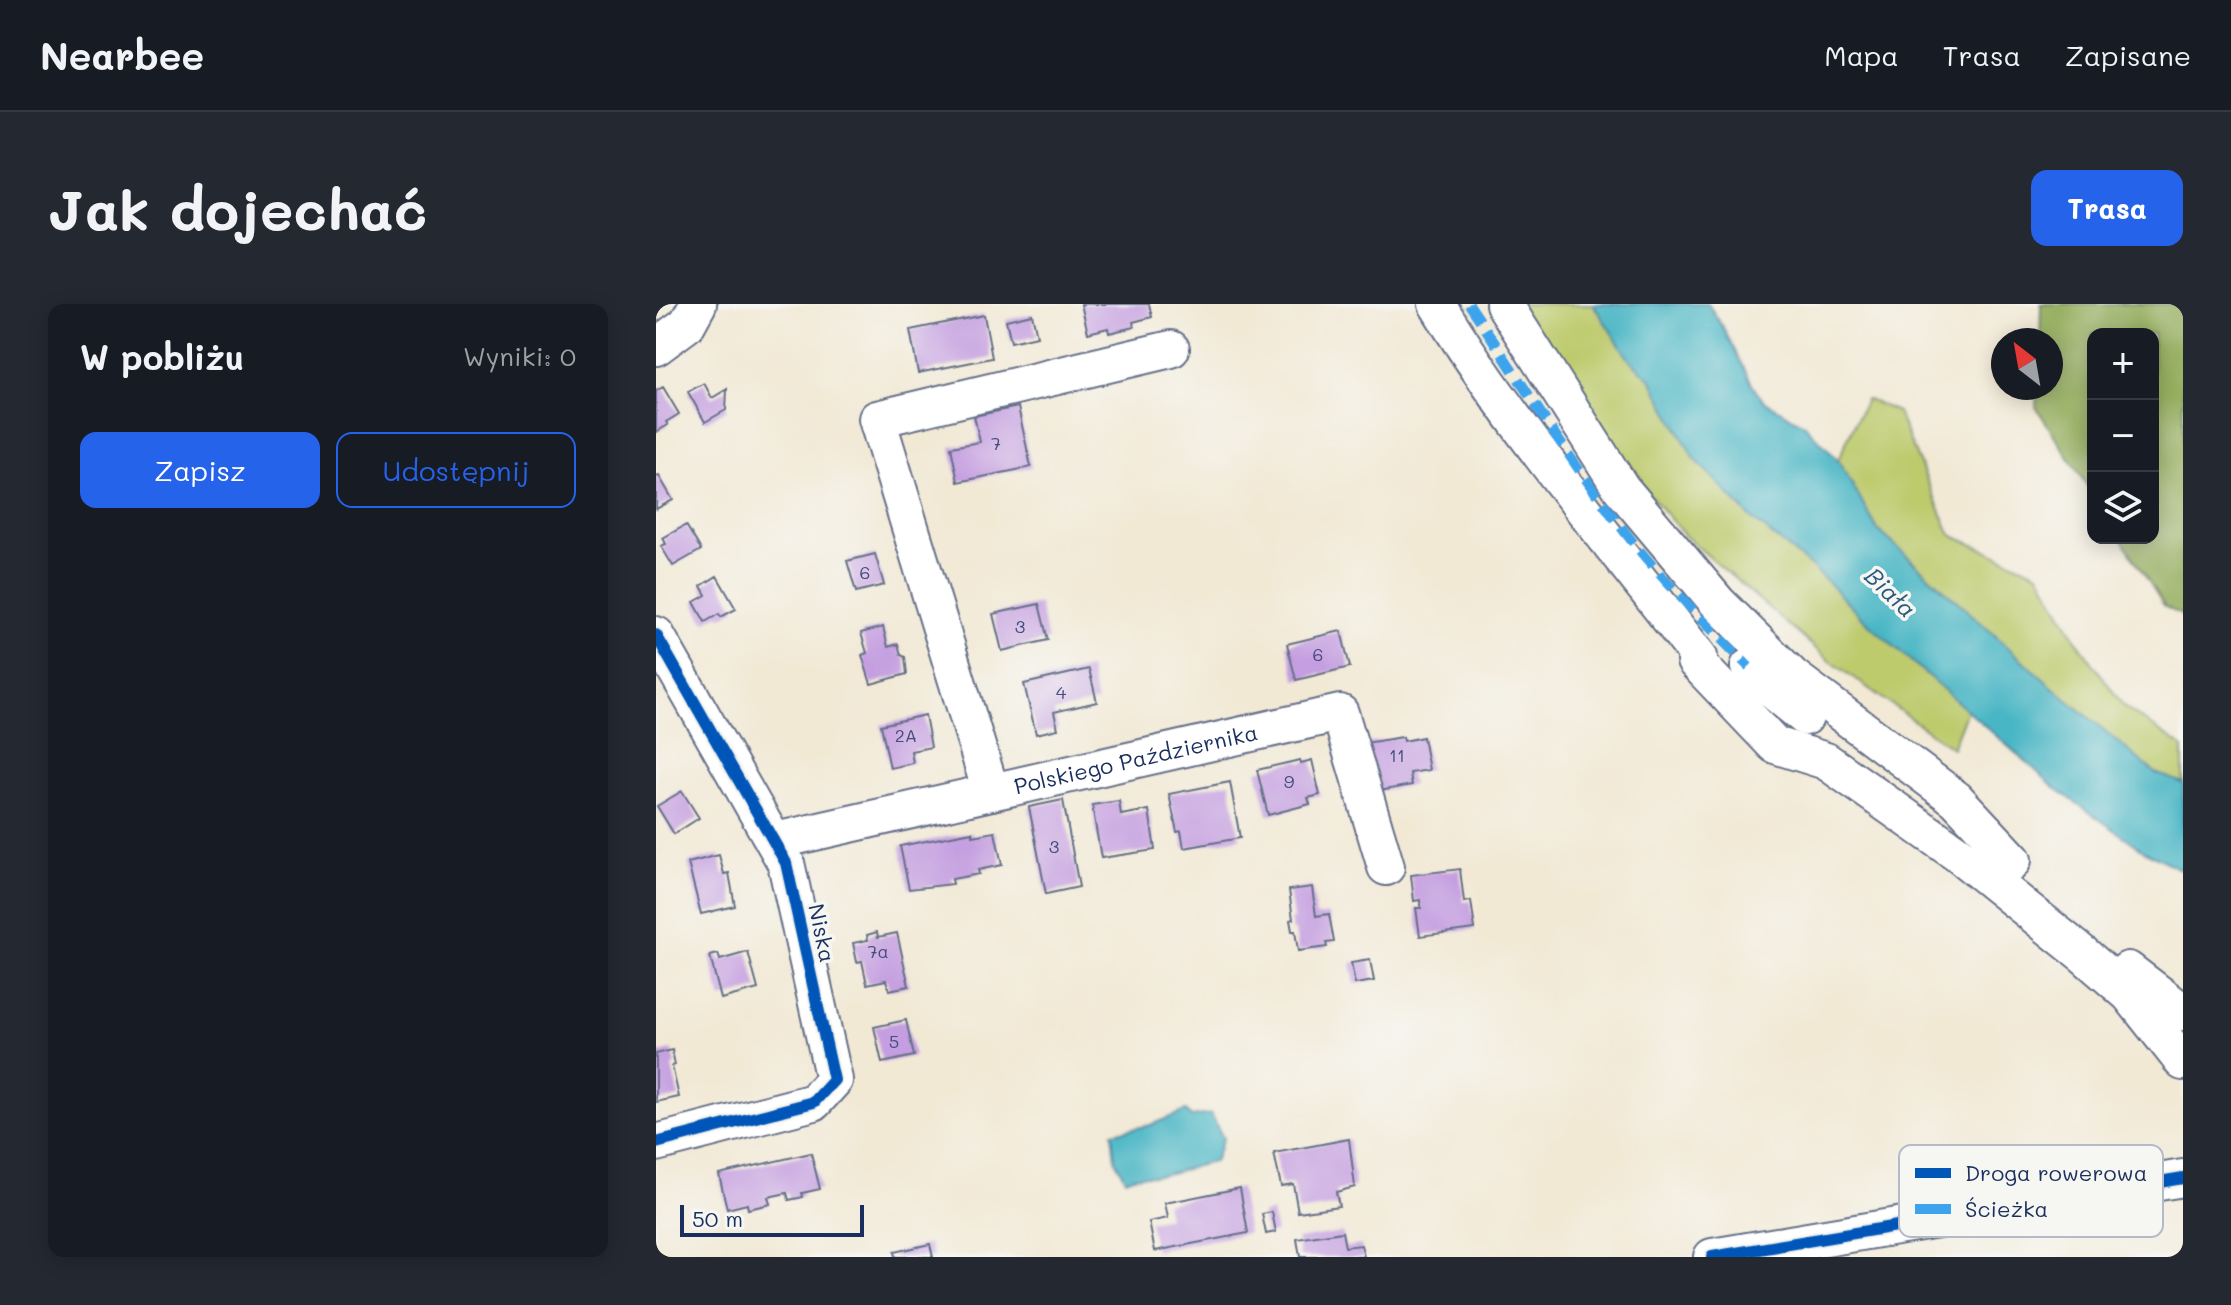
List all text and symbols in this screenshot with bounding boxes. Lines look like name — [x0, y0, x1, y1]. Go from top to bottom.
text: Nearbee — [40, 30, 204, 80]
text: Mapa — [1824, 37, 1899, 73]
text: Trasa — [1943, 37, 2021, 73]
text: Zapisane — [2065, 37, 2191, 73]
button: Trasa — [2031, 170, 2183, 246]
text: Jak dojechać — [48, 172, 427, 245]
north arrow — [1991, 328, 2063, 400]
map controls — [2087, 328, 2159, 544]
button: + — [2087, 328, 2159, 400]
text: W pobliżu — [80, 334, 244, 379]
text: Wyniki: 0 — [463, 339, 576, 373]
button: − — [2087, 400, 2159, 472]
house number: 7 — [991, 431, 1001, 455]
button: Zapisz — [80, 432, 320, 508]
button: Udostępnij — [336, 432, 576, 508]
button: layers — [2087, 472, 2159, 544]
house number: 6 — [860, 560, 870, 584]
water label: Biała — [1859, 560, 1923, 624]
house number: 3 — [1015, 614, 1025, 638]
house number: 6 — [1313, 642, 1323, 666]
house number: 4 — [1056, 680, 1067, 704]
street label: Polskiego Października — [1011, 717, 1260, 800]
house number: 2A — [895, 723, 917, 747]
house number: 11 — [1389, 743, 1405, 767]
house number: 9 — [1284, 769, 1295, 793]
house number: 3 — [1049, 834, 1059, 858]
street label: Niska — [802, 901, 843, 965]
house number: 7a — [867, 939, 889, 963]
house number: 5 — [889, 1029, 899, 1053]
legend — [1899, 1145, 2163, 1237]
text: Droga rowerowa — [1965, 1158, 2147, 1187]
text: Ścieżka — [1965, 1194, 2048, 1223]
scale bar — [680, 1201, 864, 1237]
text: 50 m — [692, 1204, 743, 1233]

